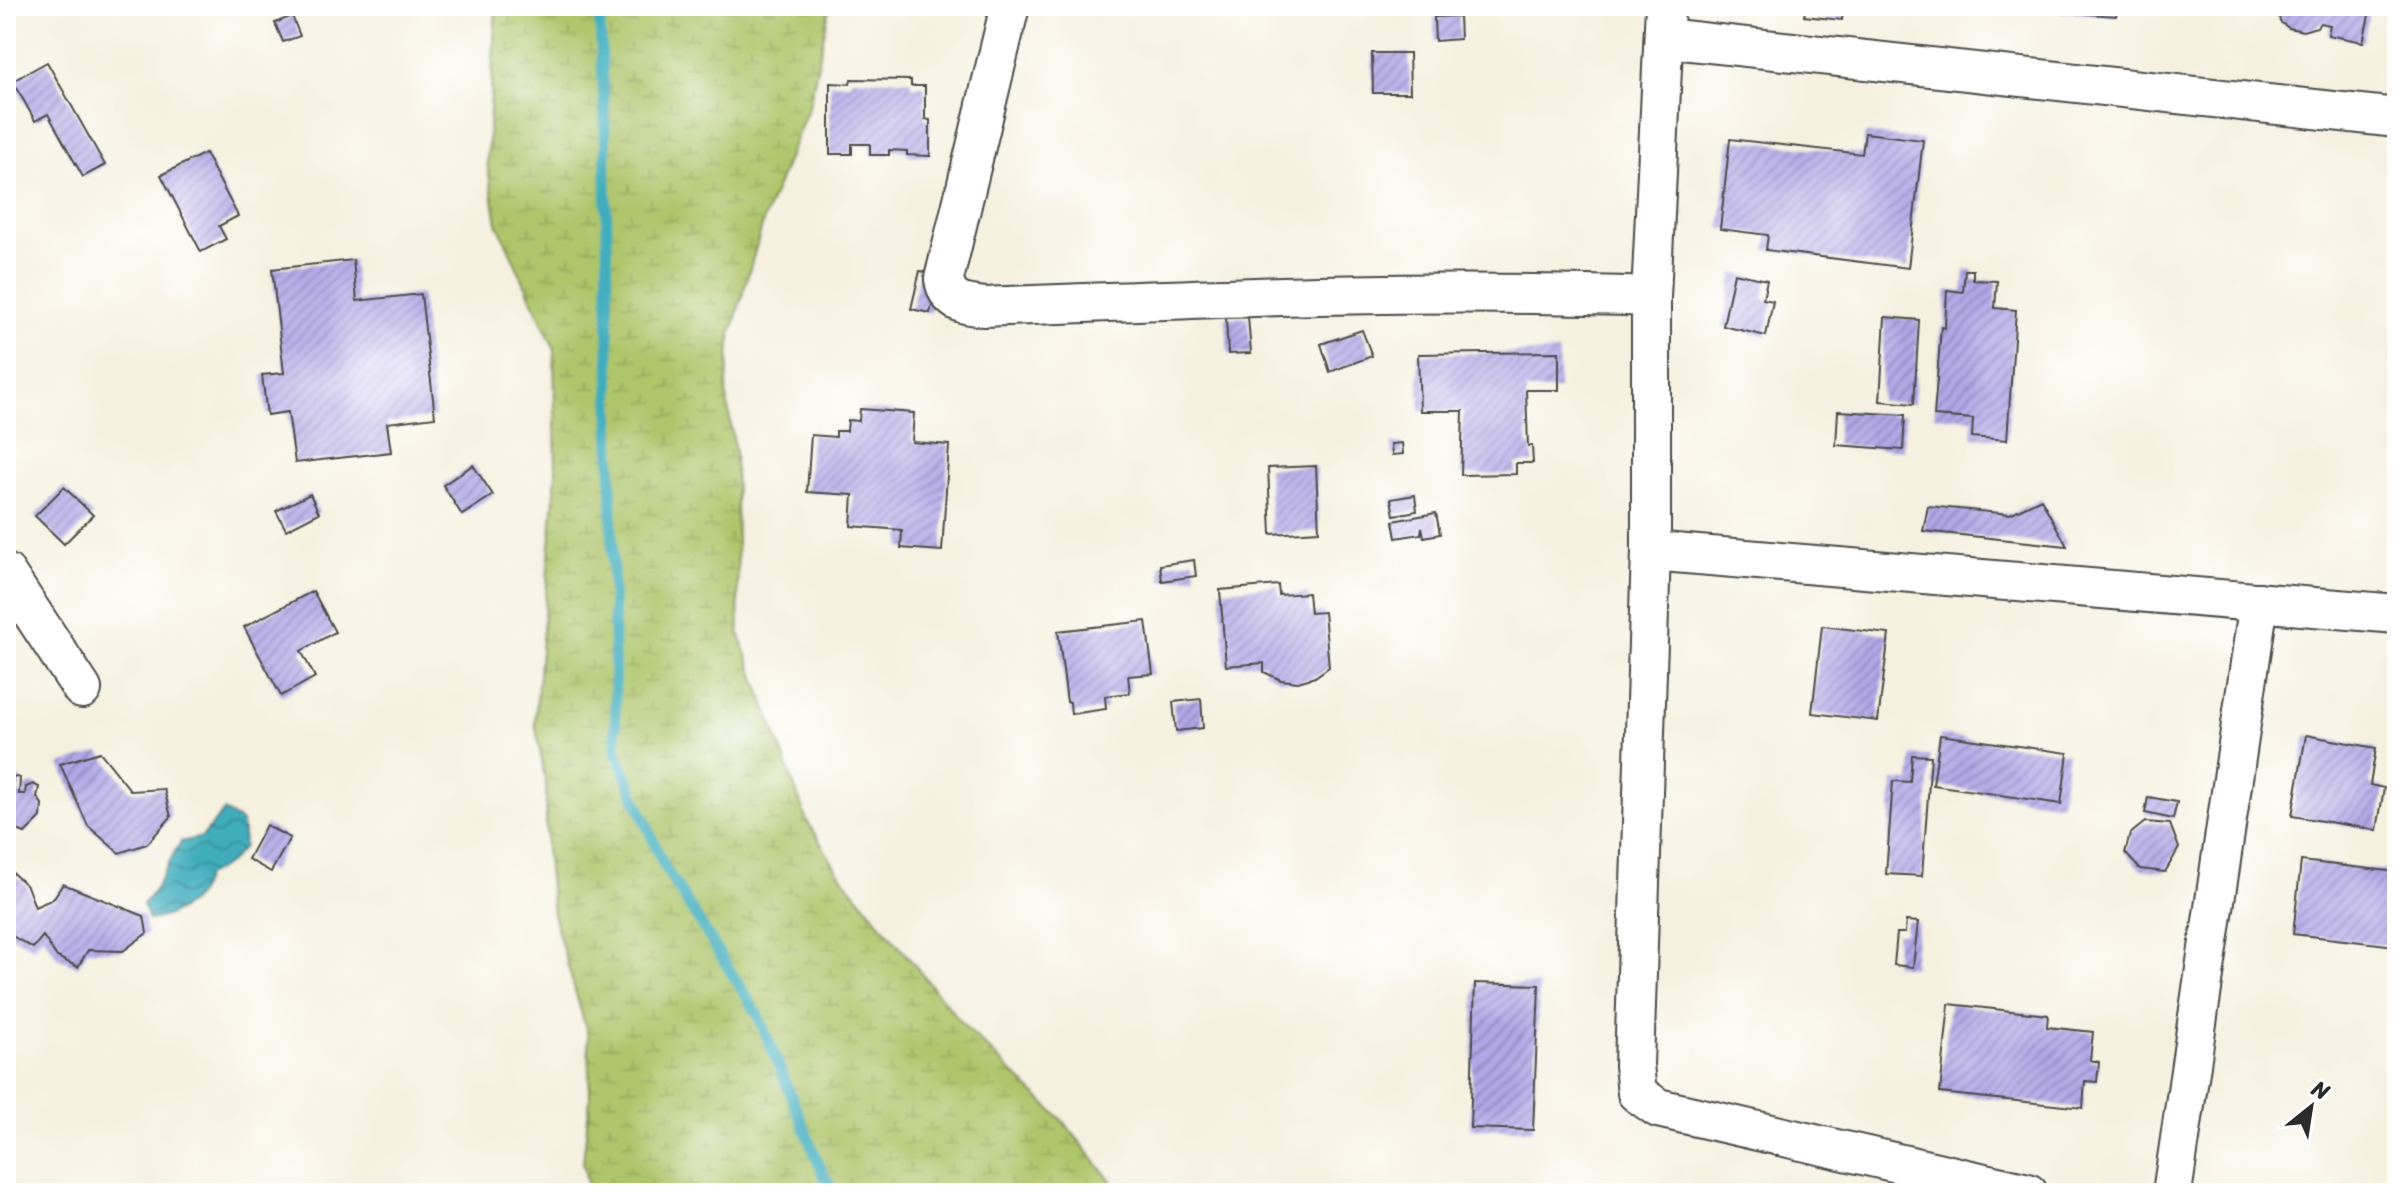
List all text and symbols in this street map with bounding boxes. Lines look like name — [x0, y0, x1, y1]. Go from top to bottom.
north arrow — [2271, 1067, 2351, 1147]
text: N — [2304, 1069, 2338, 1111]

